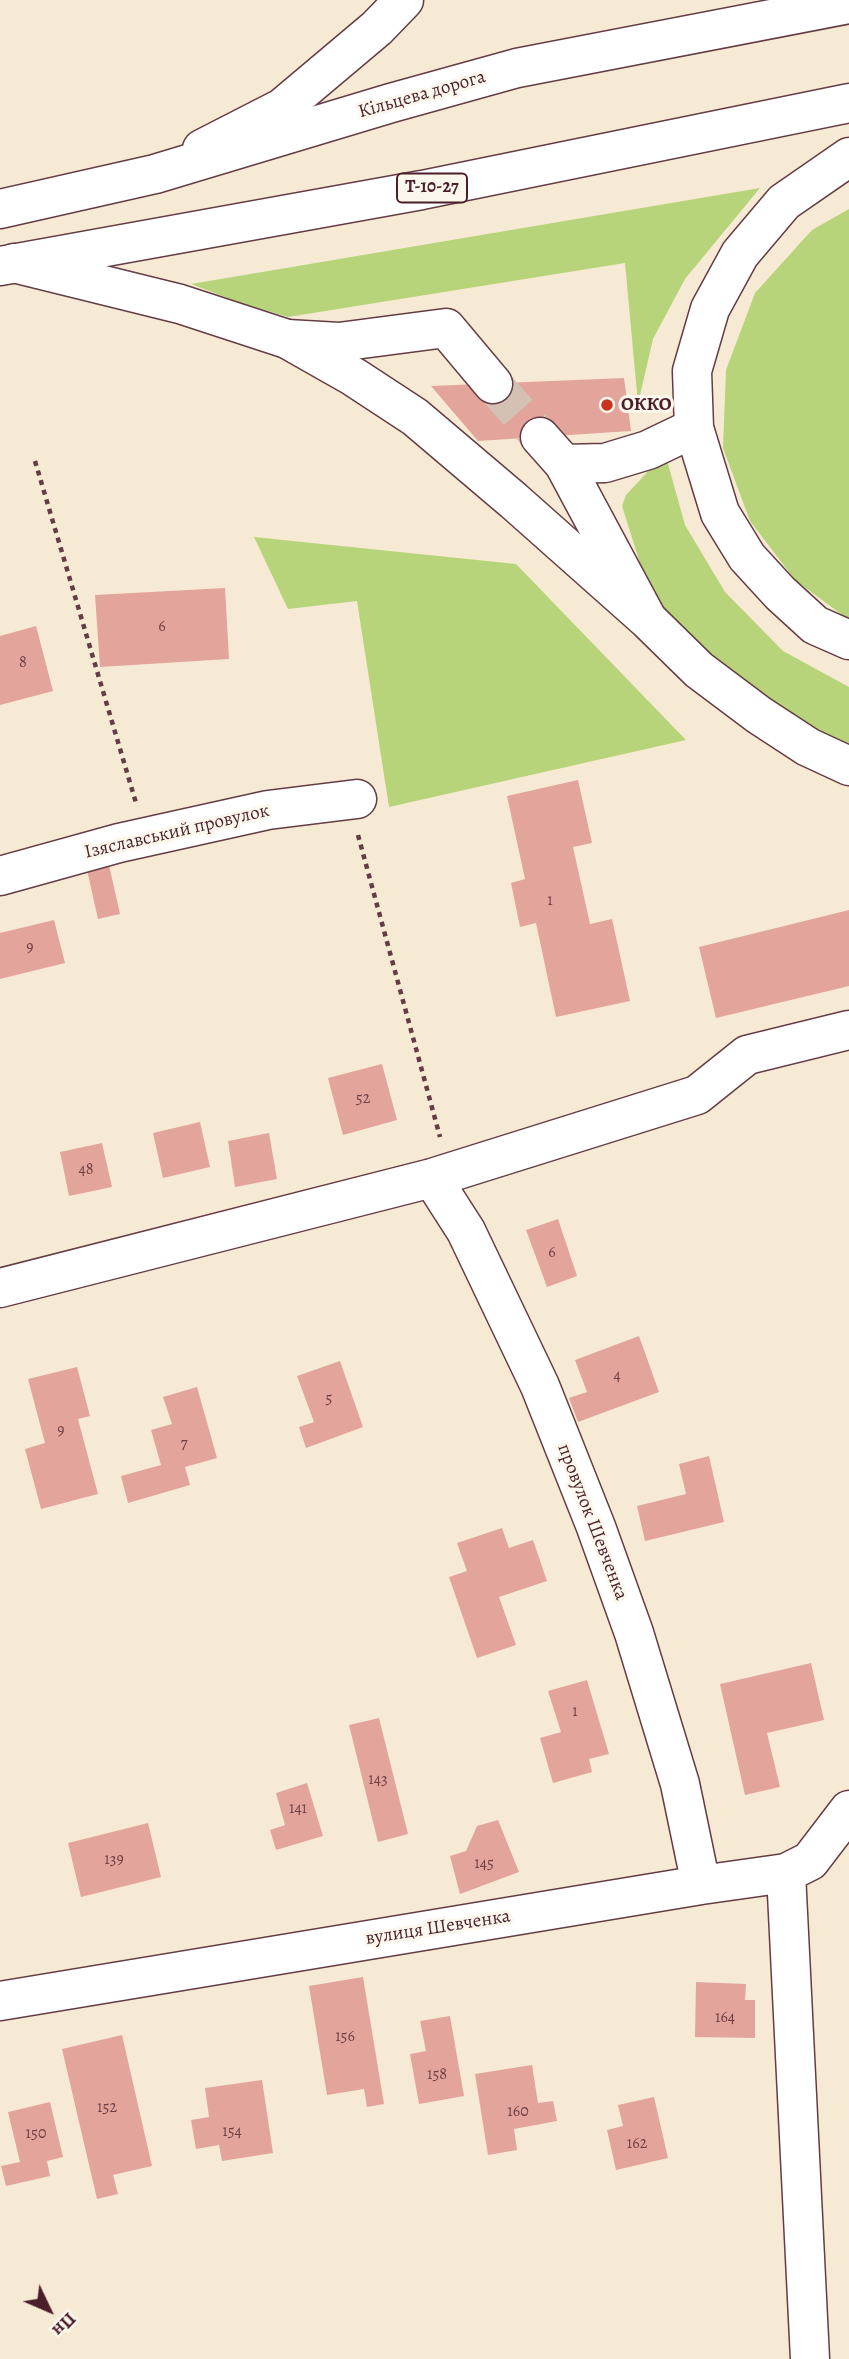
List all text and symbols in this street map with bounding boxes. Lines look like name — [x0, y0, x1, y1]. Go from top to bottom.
street label: Кільцева дорога — [356, 66, 488, 124]
road number: Т-10-27 — [397, 174, 467, 202]
place label: ОККО — [621, 394, 672, 416]
marker: ОККО — [599, 397, 615, 413]
house number: 6 — [158, 617, 166, 637]
house number: 8 — [19, 653, 27, 673]
street label: Ізяславський провулок — [82, 800, 272, 864]
house number: 1 — [547, 891, 553, 911]
house number: 9 — [26, 938, 34, 958]
house number: 52 — [356, 1089, 370, 1109]
house number: 48 — [78, 1160, 94, 1180]
house number: 6 — [548, 1243, 556, 1263]
house number: 4 — [613, 1366, 621, 1386]
house number: 5 — [326, 1389, 332, 1409]
house number: 9 — [57, 1421, 65, 1441]
house number: 7 — [181, 1434, 187, 1454]
street label: провулок Шевченка — [552, 1441, 632, 1603]
house number: 1 — [572, 1702, 578, 1722]
house number: 143 — [368, 1770, 388, 1790]
house number: 141 — [289, 1799, 307, 1819]
house number: 139 — [104, 1850, 124, 1870]
house number: 145 — [474, 1854, 494, 1874]
street label: вулиця Шевченка — [364, 1905, 512, 1951]
house number: 164 — [715, 2008, 735, 2028]
house number: 156 — [335, 2027, 355, 2047]
house number: 158 — [427, 2065, 447, 2085]
house number: 152 — [97, 2098, 117, 2118]
house number: 160 — [507, 2102, 529, 2122]
house number: 154 — [222, 2122, 242, 2142]
house number: 150 — [26, 2124, 46, 2144]
house number: 162 — [627, 2134, 647, 2154]
north arrow — [14, 2275, 84, 2345]
text: Пн — [46, 2307, 82, 2343]

